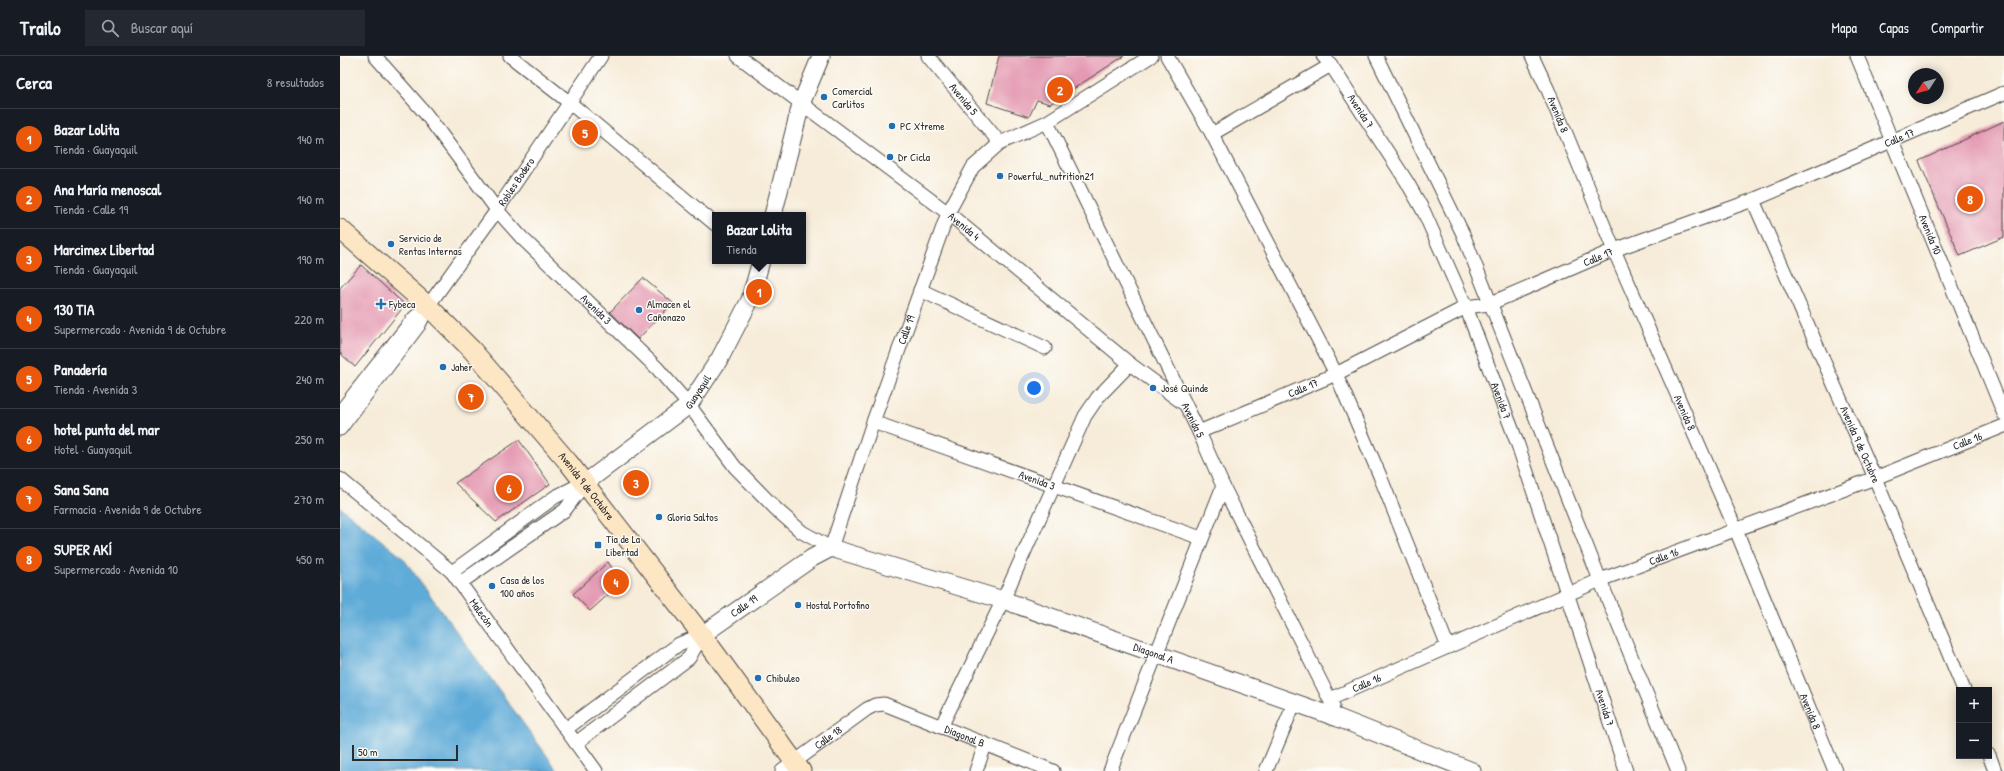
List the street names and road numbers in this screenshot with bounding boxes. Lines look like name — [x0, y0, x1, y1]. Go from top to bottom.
street label: Avenida 5 — [946, 80, 981, 118]
street label: Avenida 7 — [1345, 91, 1377, 131]
street label: Avenida 8 — [1544, 94, 1572, 135]
street label: Calle 17 — [1882, 125, 1916, 150]
street label: Robles Bodero — [495, 154, 538, 209]
street label: Avenida 4 — [945, 209, 983, 243]
street label: Avenida 10 — [1916, 213, 1945, 257]
street label: Calle 17 — [1581, 244, 1615, 270]
street label: Avenida 3 — [578, 291, 615, 327]
street label: Calle 19 — [894, 313, 918, 346]
street label: Guayaquil — [682, 372, 714, 412]
street label: Calle 17 — [1286, 375, 1320, 401]
street label: Avenida 7 — [1488, 380, 1515, 421]
street label: Avenida 8 — [1671, 393, 1699, 433]
street label: Avenida 5 — [1179, 400, 1208, 440]
street label: Avenida 9 de Octubre — [1837, 404, 1883, 486]
street label: Calle 16 — [1951, 428, 1985, 453]
street label: Avenida 9 de Octubre — [556, 449, 618, 523]
street label: Avenida 3 — [1017, 467, 1057, 493]
street label: Calle 16 — [1647, 544, 1681, 568]
street label: Calle 19 — [727, 591, 760, 620]
street label: Malecón — [467, 596, 497, 630]
street label: Diagonal A — [1132, 640, 1176, 667]
street label: Calle 16 — [1350, 670, 1384, 695]
street label: Avenida 7 — [1592, 687, 1618, 728]
street label: Avenida 8 — [1797, 691, 1824, 731]
street label: Diagonal B — [943, 722, 987, 750]
street label: Calle 18 — [811, 723, 845, 752]

